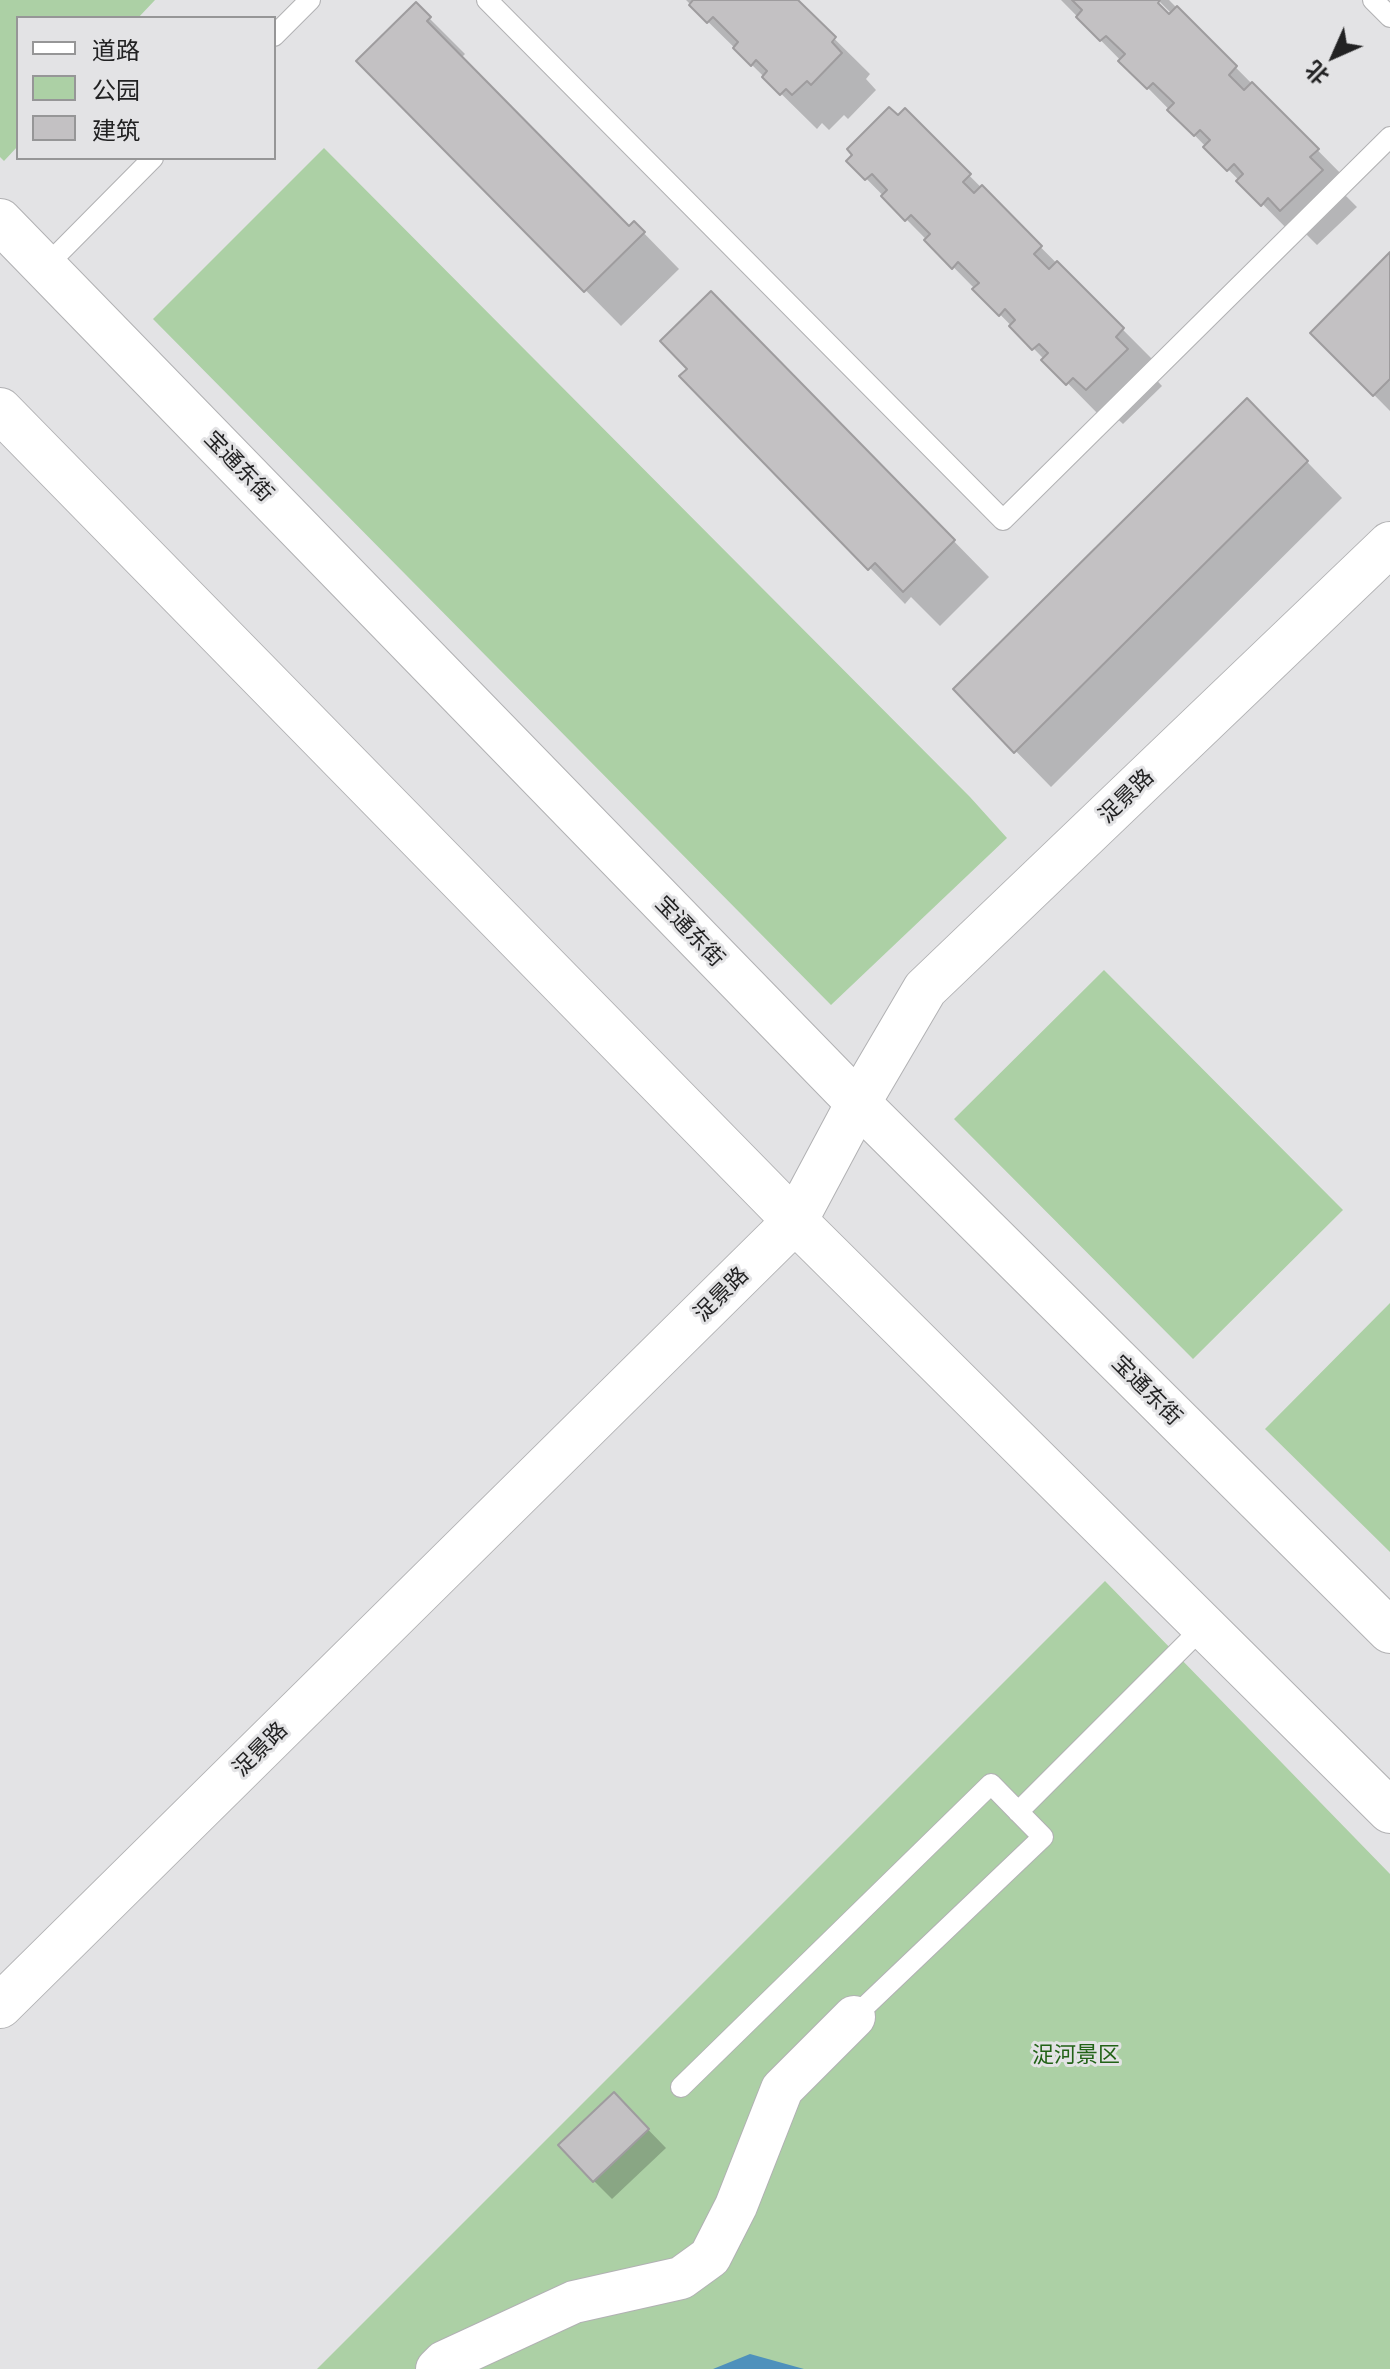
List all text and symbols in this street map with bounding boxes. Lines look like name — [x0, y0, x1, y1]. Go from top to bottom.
legend — [16, 16, 276, 160]
north arrow — [1294, 16, 1374, 96]
text: 道路 — [92, 37, 140, 64]
text: 北 — [1300, 57, 1333, 90]
text: 公园 — [92, 77, 140, 104]
text: 建筑 — [92, 117, 140, 144]
street label: 宝通东街 — [199, 425, 279, 507]
street label: 浞景路 — [1093, 764, 1159, 828]
street label: 宝通东街 — [650, 890, 730, 972]
street label: 浞景路 — [688, 1261, 754, 1327]
street label: 宝通东街 — [1107, 1350, 1187, 1430]
street label: 浞景路 — [227, 1716, 293, 1782]
park label: 浞河景区 — [1032, 2042, 1120, 2068]

